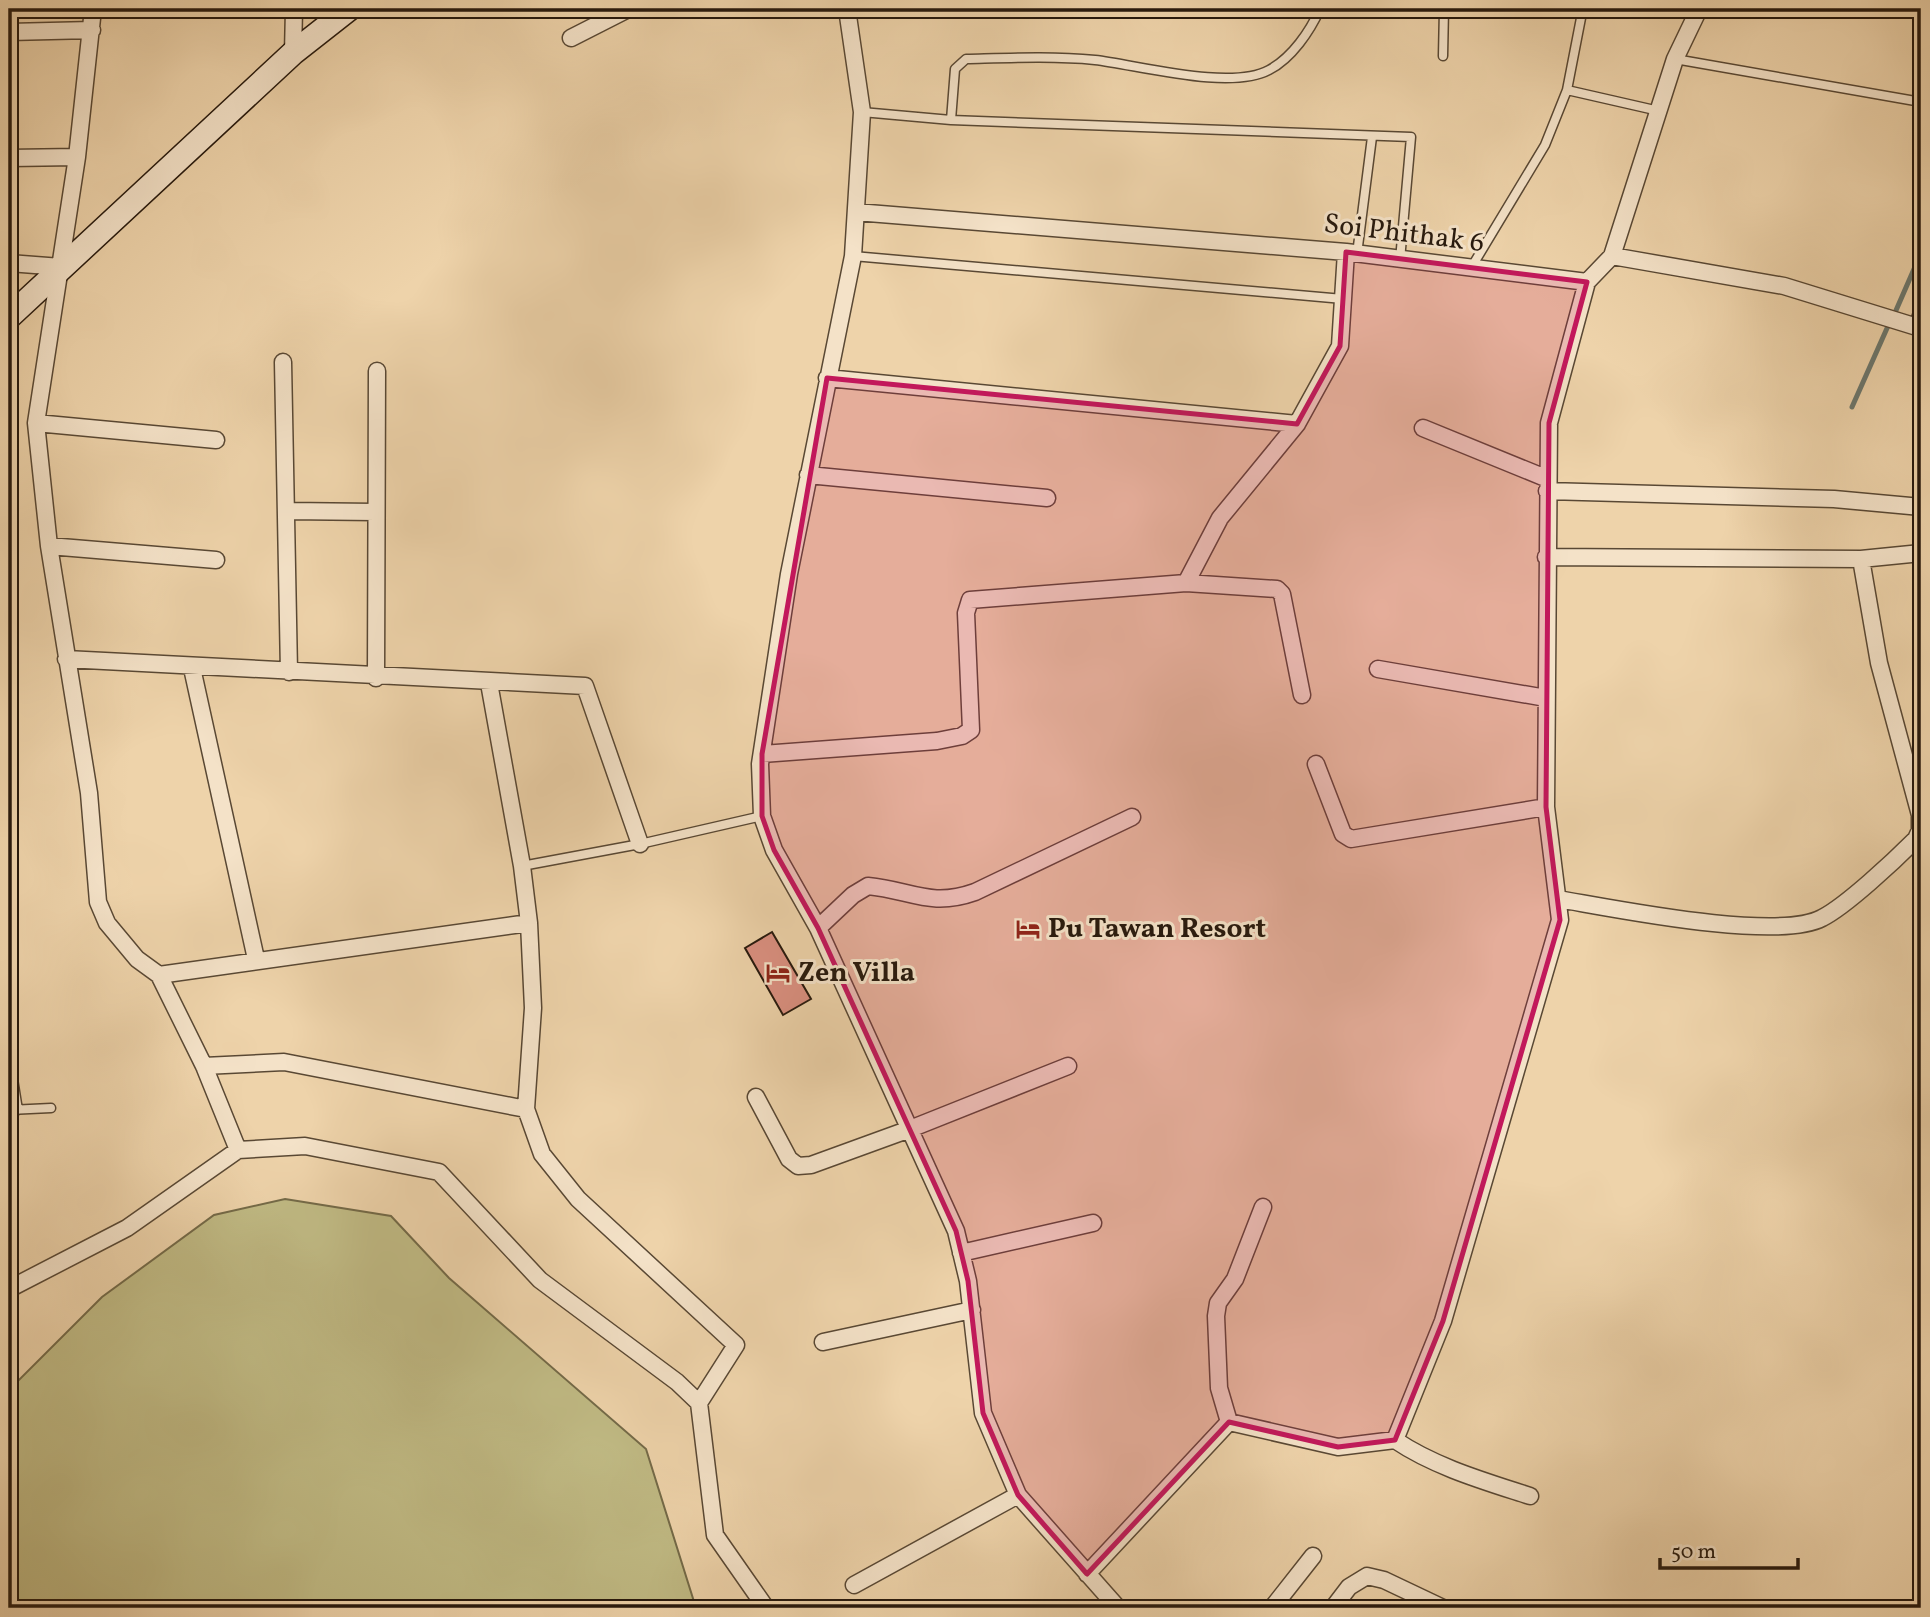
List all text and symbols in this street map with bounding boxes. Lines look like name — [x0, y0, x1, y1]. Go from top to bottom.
street label: Soi Phithak 6 — [1322, 205, 1486, 263]
place label: Pu Tawan Resort — [1048, 910, 1266, 949]
hotel icon: Pu Tawan Resort — [1014, 915, 1042, 943]
place label: Zen Villa — [798, 954, 915, 993]
hotel icon: Zen Villa — [764, 959, 792, 987]
scale bar — [1660, 1526, 1799, 1570]
text: 50 m — [1671, 1538, 1716, 1567]

